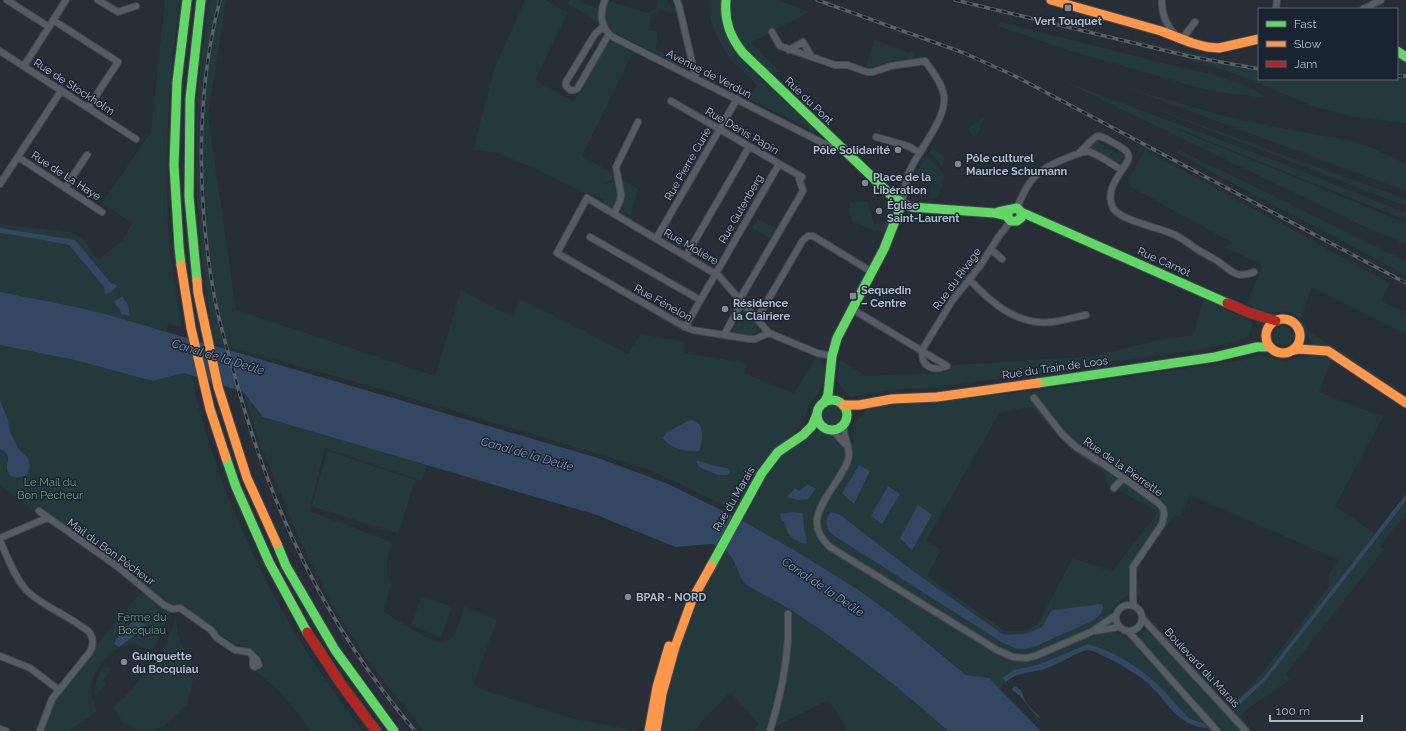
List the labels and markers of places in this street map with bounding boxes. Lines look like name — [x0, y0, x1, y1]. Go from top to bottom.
marker: Vert Touquet — [1063, 3, 1073, 13]
place label: Vert Touquet — [1034, 15, 1103, 28]
place label: Pôle Solidarité — [813, 144, 890, 157]
marker: Pôle Solidarité — [893, 145, 903, 155]
place label: Pôle culturel Maurice Schumann — [966, 152, 1068, 178]
marker: Pôle culturel Maurice Schumann — [953, 159, 963, 169]
place label: Place de la Libération — [873, 171, 931, 197]
marker: Place de la Libération — [860, 178, 870, 188]
place label: Église Saint-Laurent — [887, 198, 960, 225]
marker: Église Saint-Laurent — [874, 206, 884, 216]
place label: Sequedin – Centre — [861, 284, 912, 310]
marker: Sequedin – Centre — [848, 291, 858, 301]
place label: Résidence la Clairiere — [733, 297, 790, 323]
marker: Résidence la Clairiere — [720, 304, 730, 314]
place label: BPAR - NORD — [636, 591, 706, 604]
marker: BPAR - NORD — [623, 592, 633, 602]
place label: Guinguette du Bocquiau — [132, 650, 199, 676]
marker: Guinguette du Bocquiau — [119, 657, 129, 667]

